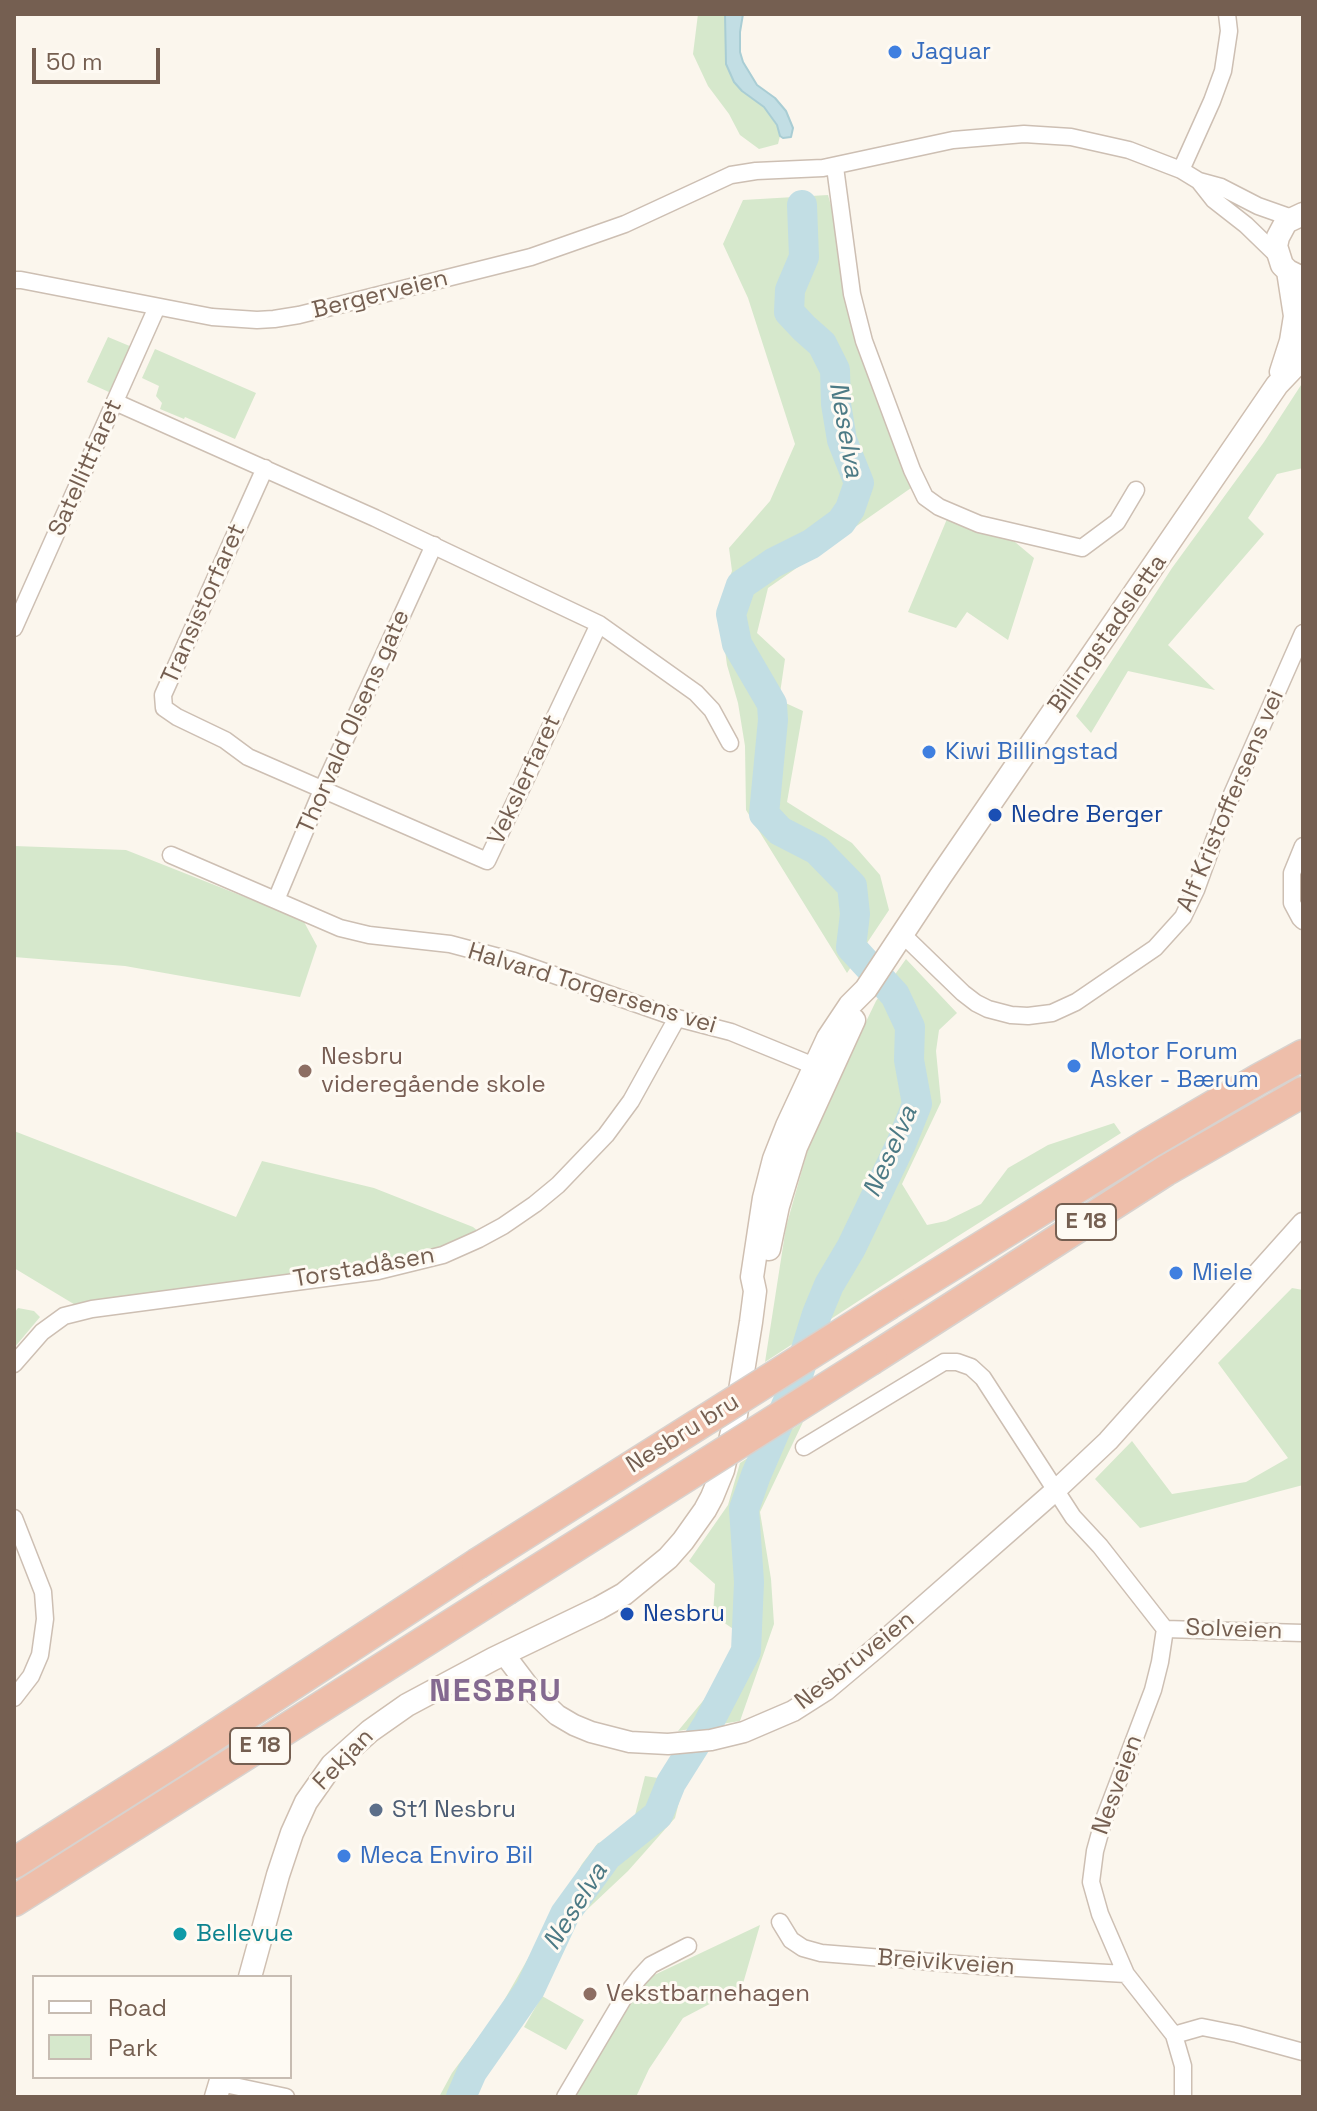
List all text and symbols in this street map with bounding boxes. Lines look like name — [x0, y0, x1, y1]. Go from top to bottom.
scale bar — [36, 32, 164, 82]
place label: Jaguar — [911, 38, 991, 66]
marker: Jaguar — [886, 43, 904, 61]
text: 50 m — [46, 46, 103, 77]
street label: Bergerveien — [309, 264, 451, 326]
water label: Neselva — [821, 380, 869, 480]
street label: Satellittfaret — [43, 395, 129, 541]
street label: Transistorfaret — [156, 519, 252, 689]
street label: Billingstadsletta — [1043, 549, 1173, 719]
street label: Thorvald Olsens gate — [292, 606, 416, 838]
street label: Alf Kristoffersens vei — [1171, 686, 1291, 916]
street label: Vekslerfaret — [482, 710, 568, 850]
place label: Kiwi Billingstad — [945, 738, 1119, 766]
marker: Kiwi Billingstad — [920, 743, 938, 761]
place label: Nedre Berger — [1011, 801, 1163, 829]
marker: Nedre Berger — [986, 806, 1004, 824]
street label: Halvard Torgersens vei — [464, 937, 720, 1041]
place label: Motor Forum Asker - Bærum — [1090, 1038, 1259, 1094]
place label: Nesbru videregående skole — [321, 1043, 546, 1099]
marker: Motor Forum Asker - Bærum — [1065, 1057, 1083, 1075]
marker: Nesbru videregående skole — [296, 1062, 314, 1080]
water label: Neselva — [857, 1101, 925, 1203]
road number: E 18 — [1056, 1204, 1116, 1240]
street label: Torstadåsen — [291, 1241, 437, 1295]
place label: Miele — [1192, 1259, 1253, 1287]
marker: Miele — [1167, 1264, 1185, 1282]
street label: Nesbru bru — [621, 1388, 745, 1480]
place label: Nesbru — [643, 1600, 725, 1628]
marker: Nesbru — [618, 1605, 636, 1623]
street label: Nesbruveien — [790, 1605, 920, 1717]
street label: Solveien — [1185, 1614, 1283, 1646]
district label: NESBRU — [429, 1673, 563, 1711]
street label: Fekjan — [308, 1723, 380, 1797]
road number: E 18 — [230, 1728, 290, 1764]
street label: Nesveien — [1087, 1731, 1149, 1839]
place label: St1 Nesbru — [392, 1796, 516, 1824]
marker: St1 Nesbru — [367, 1801, 385, 1819]
place label: Meca Enviro Bil — [360, 1842, 533, 1870]
marker: Meca Enviro Bil — [335, 1847, 353, 1865]
water label: Neselva — [537, 1858, 615, 1956]
place label: Bellevue — [196, 1920, 293, 1948]
marker: Bellevue — [171, 1925, 189, 1943]
street label: Breivikveien — [876, 1944, 1016, 1982]
legend — [32, 1975, 292, 2079]
place label: Vekstbarnehagen — [606, 1980, 810, 2008]
marker: Vekstbarnehagen — [581, 1985, 599, 2003]
text: Road — [108, 1992, 167, 2023]
text: Park — [108, 2032, 158, 2063]

